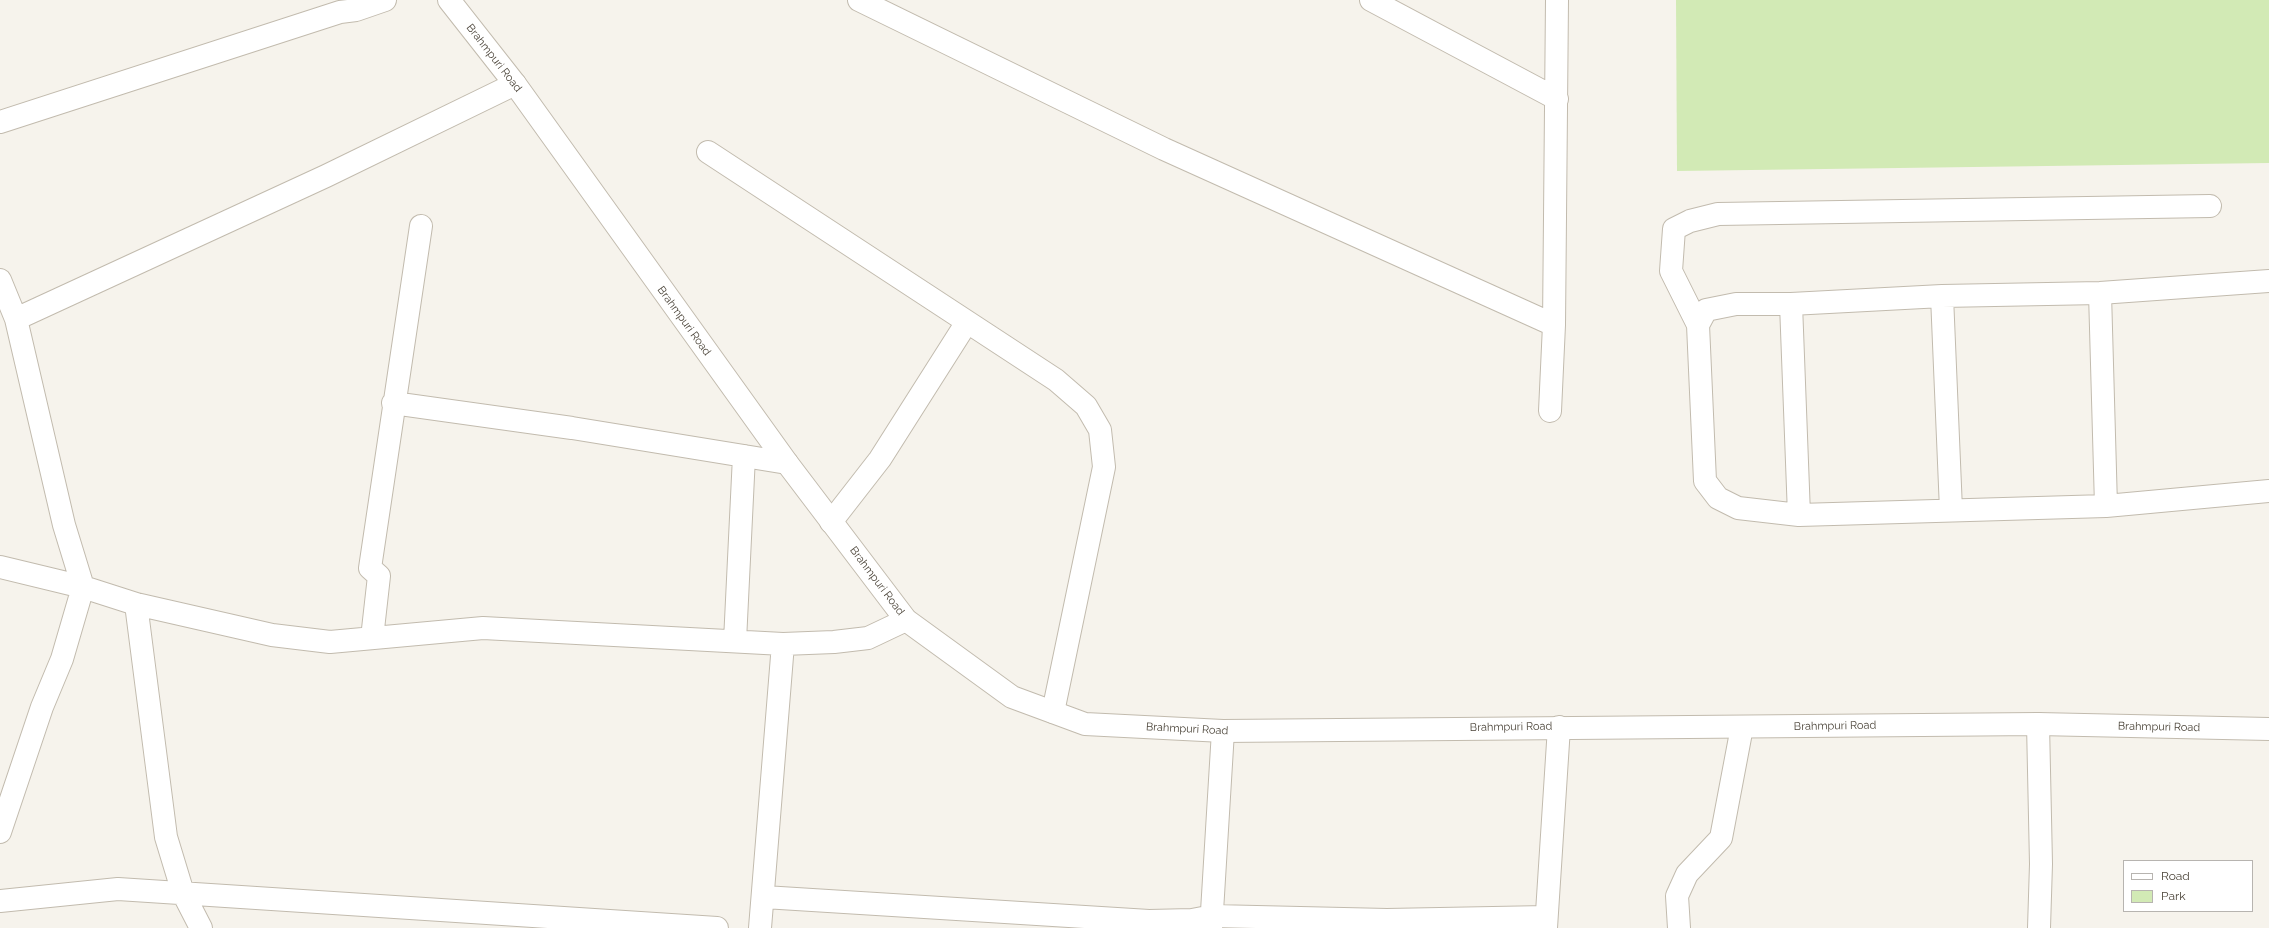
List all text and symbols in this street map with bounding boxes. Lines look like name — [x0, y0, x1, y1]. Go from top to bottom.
street label: Brahmpuri Road — [463, 21, 525, 95]
street label: Brahmpuri Road — [654, 284, 714, 358]
street label: Brahmpuri Road — [847, 544, 907, 618]
street label: Brahmpuri Road — [1794, 719, 1876, 733]
street label: Brahmpuri Road — [1145, 720, 1229, 738]
street label: Brahmpuri Road — [1470, 720, 1552, 734]
street label: Brahmpuri Road — [2118, 720, 2200, 734]
legend — [2123, 860, 2253, 912]
text: Road — [2161, 869, 2190, 883]
text: Park — [2161, 889, 2186, 903]

